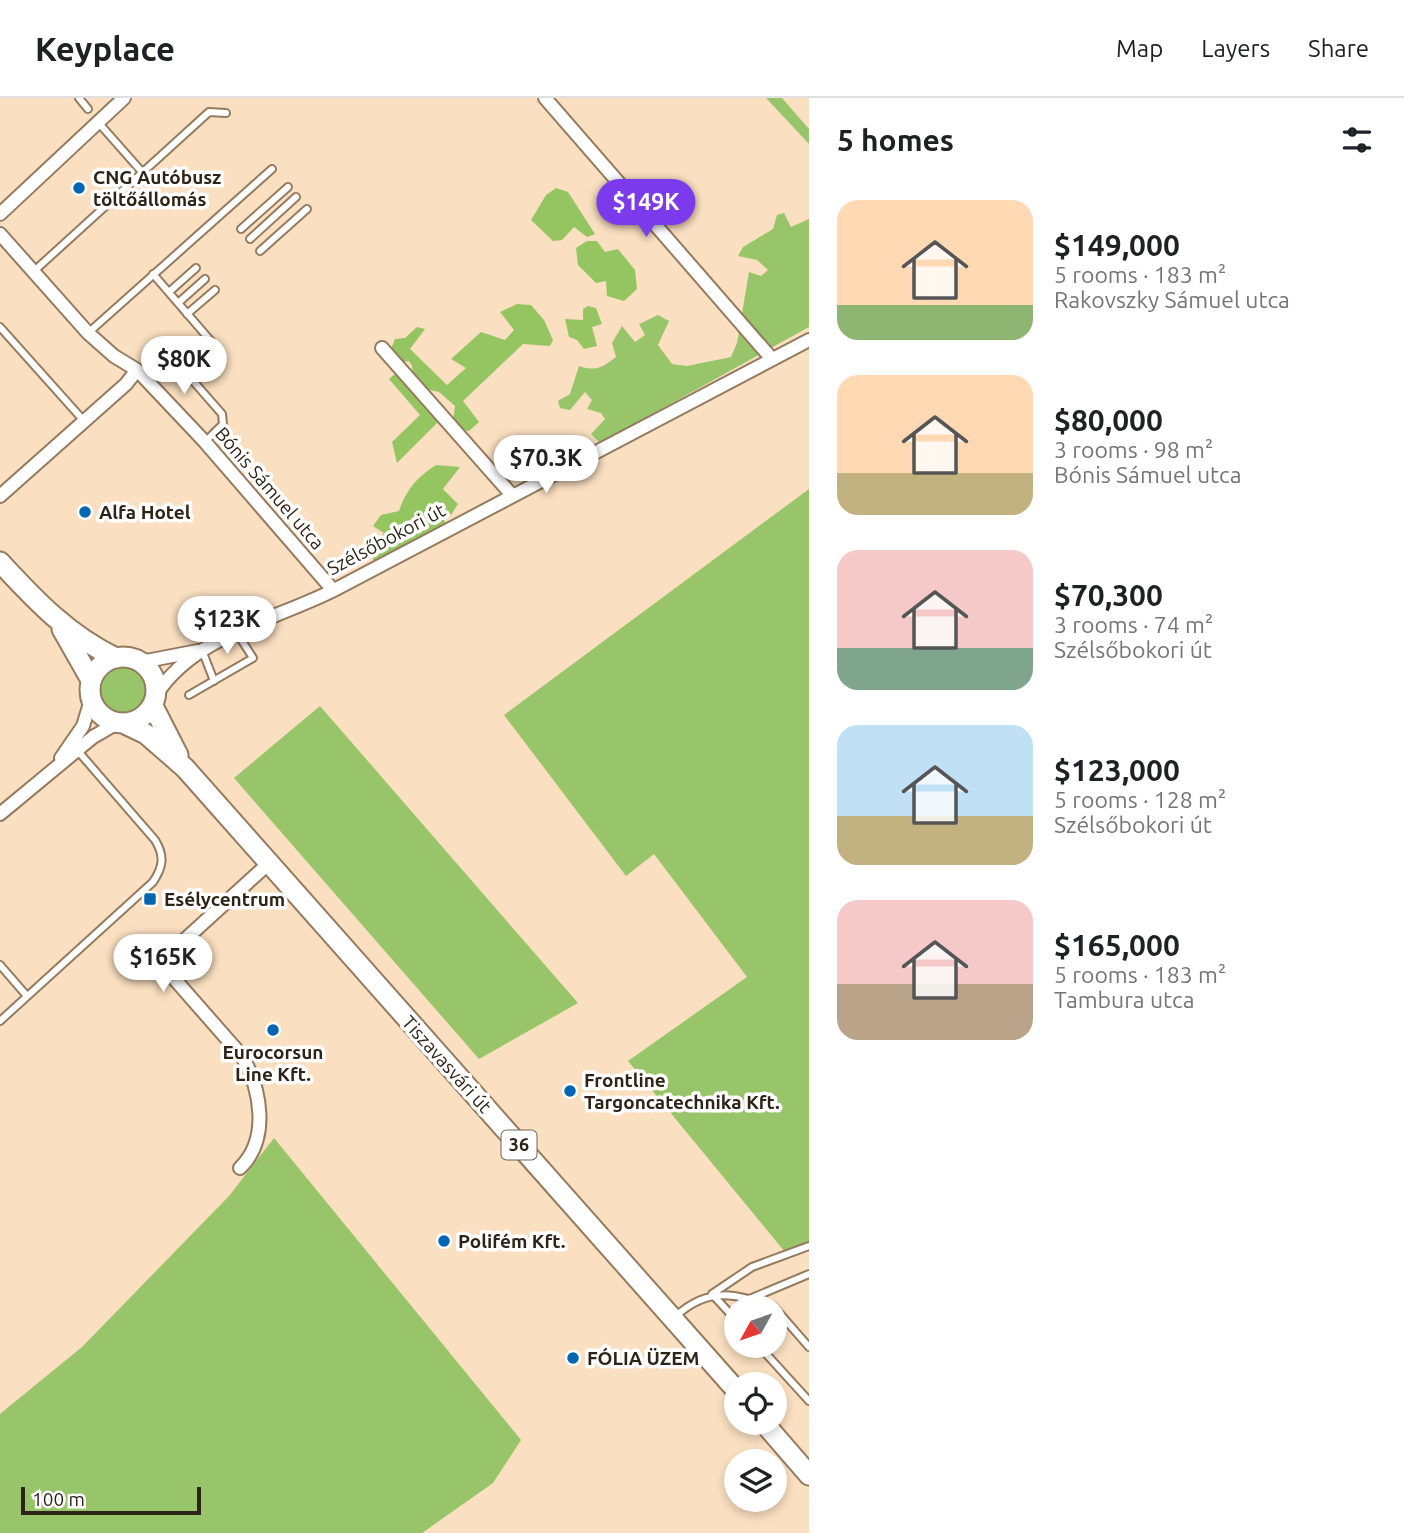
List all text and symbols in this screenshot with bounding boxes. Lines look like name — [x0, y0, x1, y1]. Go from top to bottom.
text: Keyplace — [35, 30, 175, 67]
text: Map — [1116, 35, 1163, 62]
text: Layers — [1201, 35, 1270, 62]
text: Share — [1308, 35, 1369, 62]
icon: filters — [1338, 121, 1376, 159]
text: 5 homes — [837, 123, 954, 157]
place label: CNG Autóbusz töltőállomás — [93, 166, 221, 210]
marker: CNG Autóbusz töltőállomás — [71, 180, 87, 196]
pin: $149K — [597, 180, 695, 239]
text: $149K — [612, 189, 680, 214]
icon: home — [893, 228, 977, 312]
text: $149,000 — [1054, 228, 1180, 262]
text: 5 rooms · 183 m² — [1054, 262, 1226, 287]
text: Rakovszky Sámuel utca — [1054, 287, 1290, 312]
pin: $80K — [143, 336, 225, 396]
text: $80K — [157, 346, 211, 371]
icon: home — [893, 403, 977, 487]
text: $80,000 — [1054, 403, 1163, 437]
street label: Bónis Sámuel utca — [211, 422, 329, 554]
pin: $70.3K — [489, 436, 603, 495]
text: 3 rooms · 98 m² — [1054, 437, 1213, 462]
text: $70.3K — [510, 445, 582, 470]
text: Bónis Sámuel utca — [1054, 462, 1241, 487]
street label: Szélsőbokori út — [323, 498, 449, 579]
place label: Alfa Hotel — [99, 501, 191, 523]
marker: Alfa Hotel — [77, 504, 93, 520]
icon: home — [893, 578, 977, 662]
text: $70,300 — [1054, 578, 1163, 612]
pin: $123K — [178, 596, 276, 656]
text: $123K — [193, 606, 261, 631]
text: 3 rooms · 74 m² — [1054, 612, 1213, 637]
text: Szélsőbokori út — [1054, 637, 1212, 662]
icon: home — [893, 753, 977, 837]
text: $123,000 — [1054, 753, 1180, 787]
text: 5 rooms · 128 m² — [1054, 787, 1226, 812]
text: Szélsőbokori út — [1054, 812, 1212, 837]
place label: Esélycentrum — [164, 888, 285, 910]
marker: Esélycentrum — [142, 891, 158, 907]
icon: home — [893, 928, 977, 1012]
text: $165,000 — [1054, 928, 1180, 962]
pin: $165K — [114, 934, 212, 994]
text: $165K — [129, 944, 197, 969]
text: 5 rooms · 183 m² — [1054, 962, 1226, 987]
text: Tambura utca — [1054, 987, 1195, 1012]
street label: Tiszavasvári út — [398, 1011, 497, 1117]
marker: Eurocorsun Line Kft. — [265, 1022, 281, 1038]
place label: Eurocorsun Line Kft. — [223, 1041, 323, 1085]
place label: Frontline Targoncatechnika Kft. — [584, 1069, 780, 1113]
marker: Frontline Targoncatechnika Kft. — [562, 1083, 578, 1099]
road number: 36 — [502, 1130, 536, 1160]
place label: Polifém Kft. — [458, 1230, 565, 1252]
marker: Polifém Kft. — [436, 1233, 452, 1249]
north arrow — [724, 1295, 788, 1358]
map controls — [724, 1295, 787, 1512]
place label: FÓLIA ÜZEM — [587, 1347, 699, 1369]
marker: FÓLIA ÜZEM — [565, 1350, 581, 1366]
button: locate — [724, 1372, 787, 1435]
button: layers — [724, 1449, 787, 1512]
scale bar — [21, 1484, 201, 1516]
text: 100 m — [32, 1488, 85, 1510]

